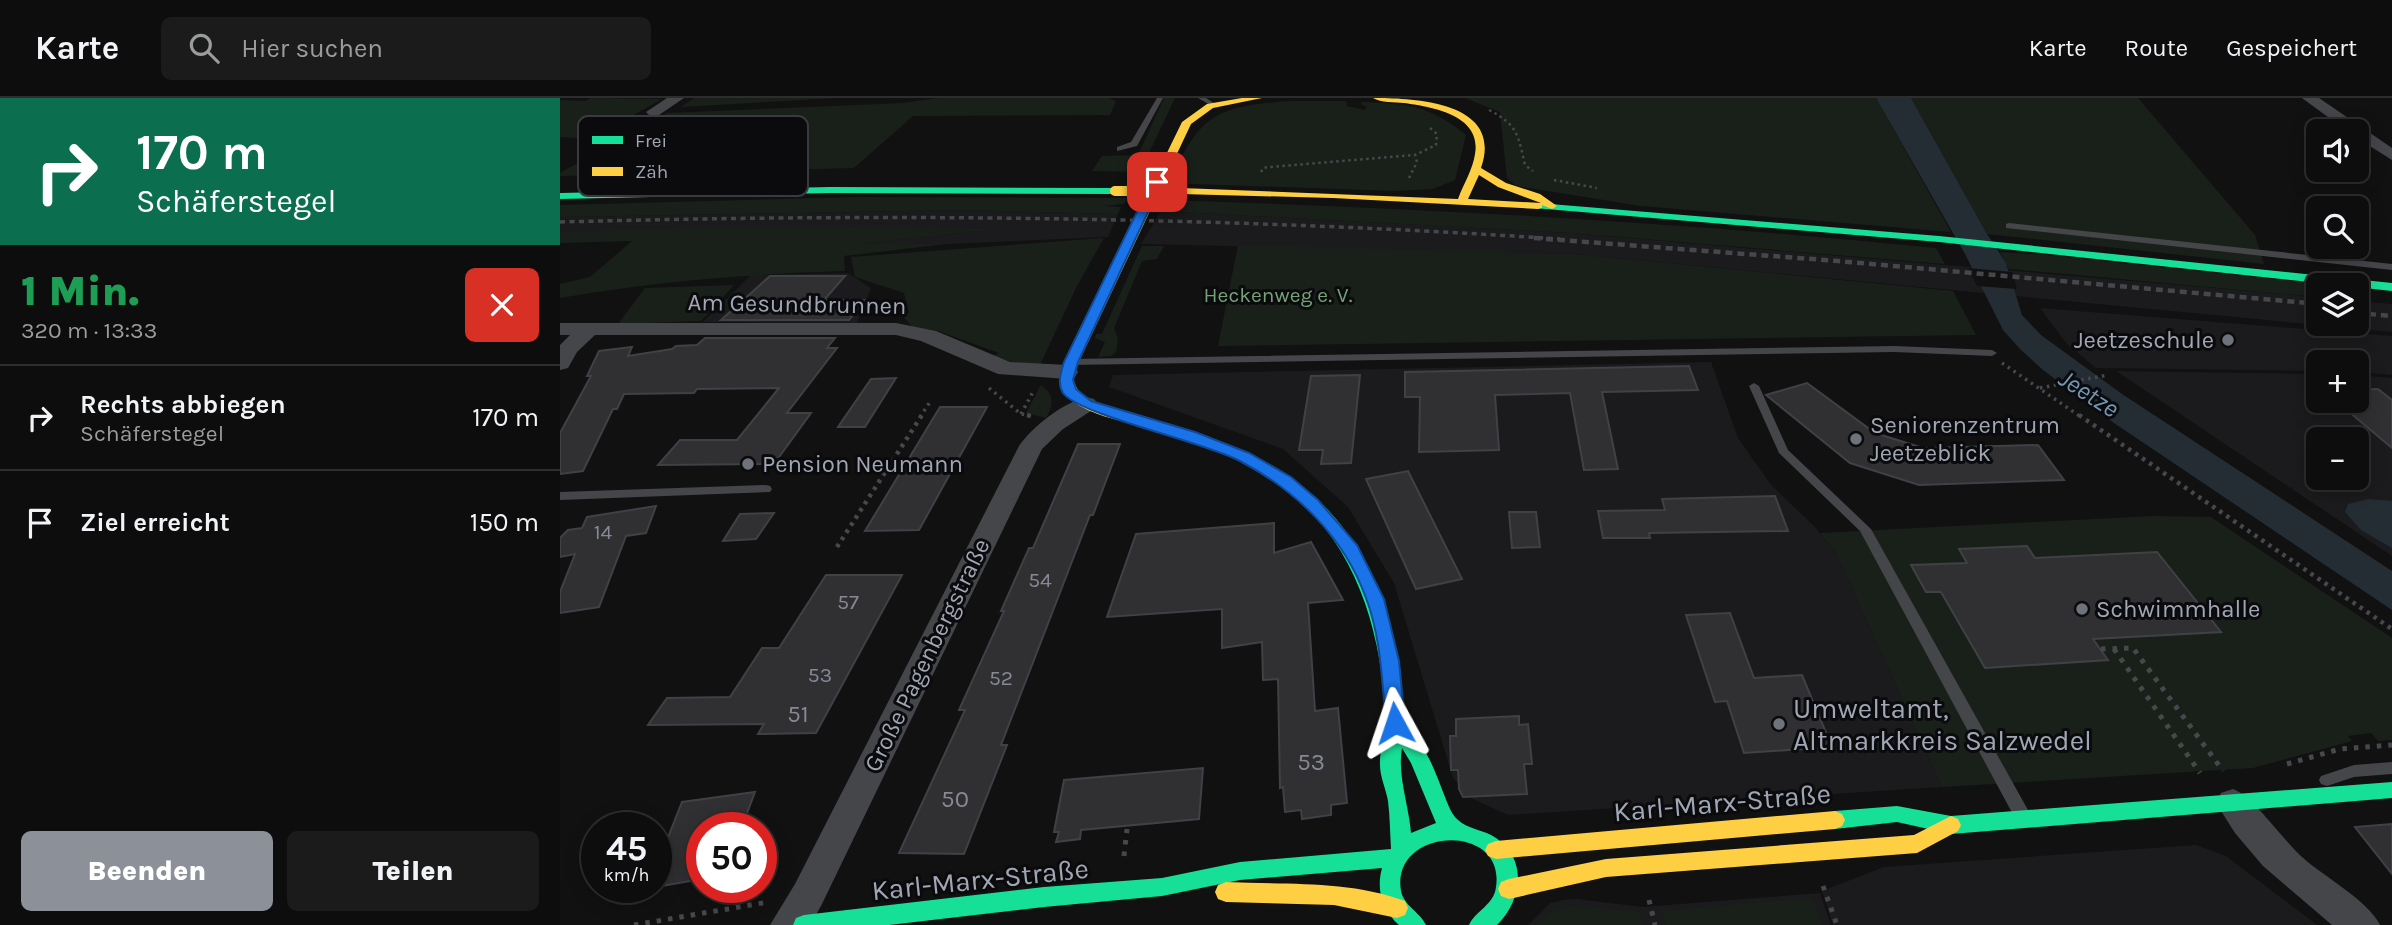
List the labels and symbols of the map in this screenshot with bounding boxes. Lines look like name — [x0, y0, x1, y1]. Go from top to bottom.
legend — [578, 116, 808, 196]
text: Frei — [635, 130, 667, 152]
pin — [1127, 152, 1187, 212]
text: Zäh — [635, 161, 668, 183]
park label: Heckenweg e. V. — [1204, 283, 1353, 307]
street label: Am Gesundbrunnen — [687, 288, 907, 320]
place label: Jeetzeschule — [2074, 326, 2214, 354]
marker: Jeetzeschule — [2220, 332, 2236, 348]
water label: Jeetze — [2053, 363, 2125, 424]
place label: Seniorenzentrum Jeetzeblick — [1870, 411, 2060, 467]
marker: Seniorenzentrum Jeetzeblick — [1848, 431, 1864, 447]
place label: Pension Neumann — [762, 450, 963, 478]
marker: Pension Neumann — [740, 456, 756, 472]
house number: 14 — [594, 520, 613, 544]
street label: Große Pagenbergstraße — [858, 534, 996, 776]
house number: 54 — [1028, 568, 1052, 592]
house number: 57 — [837, 590, 859, 614]
place label: Schwimmhalle — [2096, 595, 2260, 623]
marker: Schwimmhalle — [2074, 601, 2090, 617]
house number: 53 — [808, 663, 832, 687]
house number: 52 — [989, 666, 1013, 690]
position arrow — [1358, 686, 1432, 760]
place label: Umweltamt, Altmarkkreis Salzwedel — [1793, 692, 2092, 757]
house number: 51 — [787, 700, 809, 728]
marker: Umweltamt, Altmarkkreis Salzwedel — [1771, 716, 1787, 732]
house number: 53 — [1297, 748, 1325, 776]
street label: Karl-Marx-Straße — [1612, 777, 1832, 828]
house number: 50 — [941, 785, 969, 813]
speed limit sign: 50 — [686, 812, 777, 903]
street label: Karl-Marx-Straße — [870, 852, 1090, 907]

